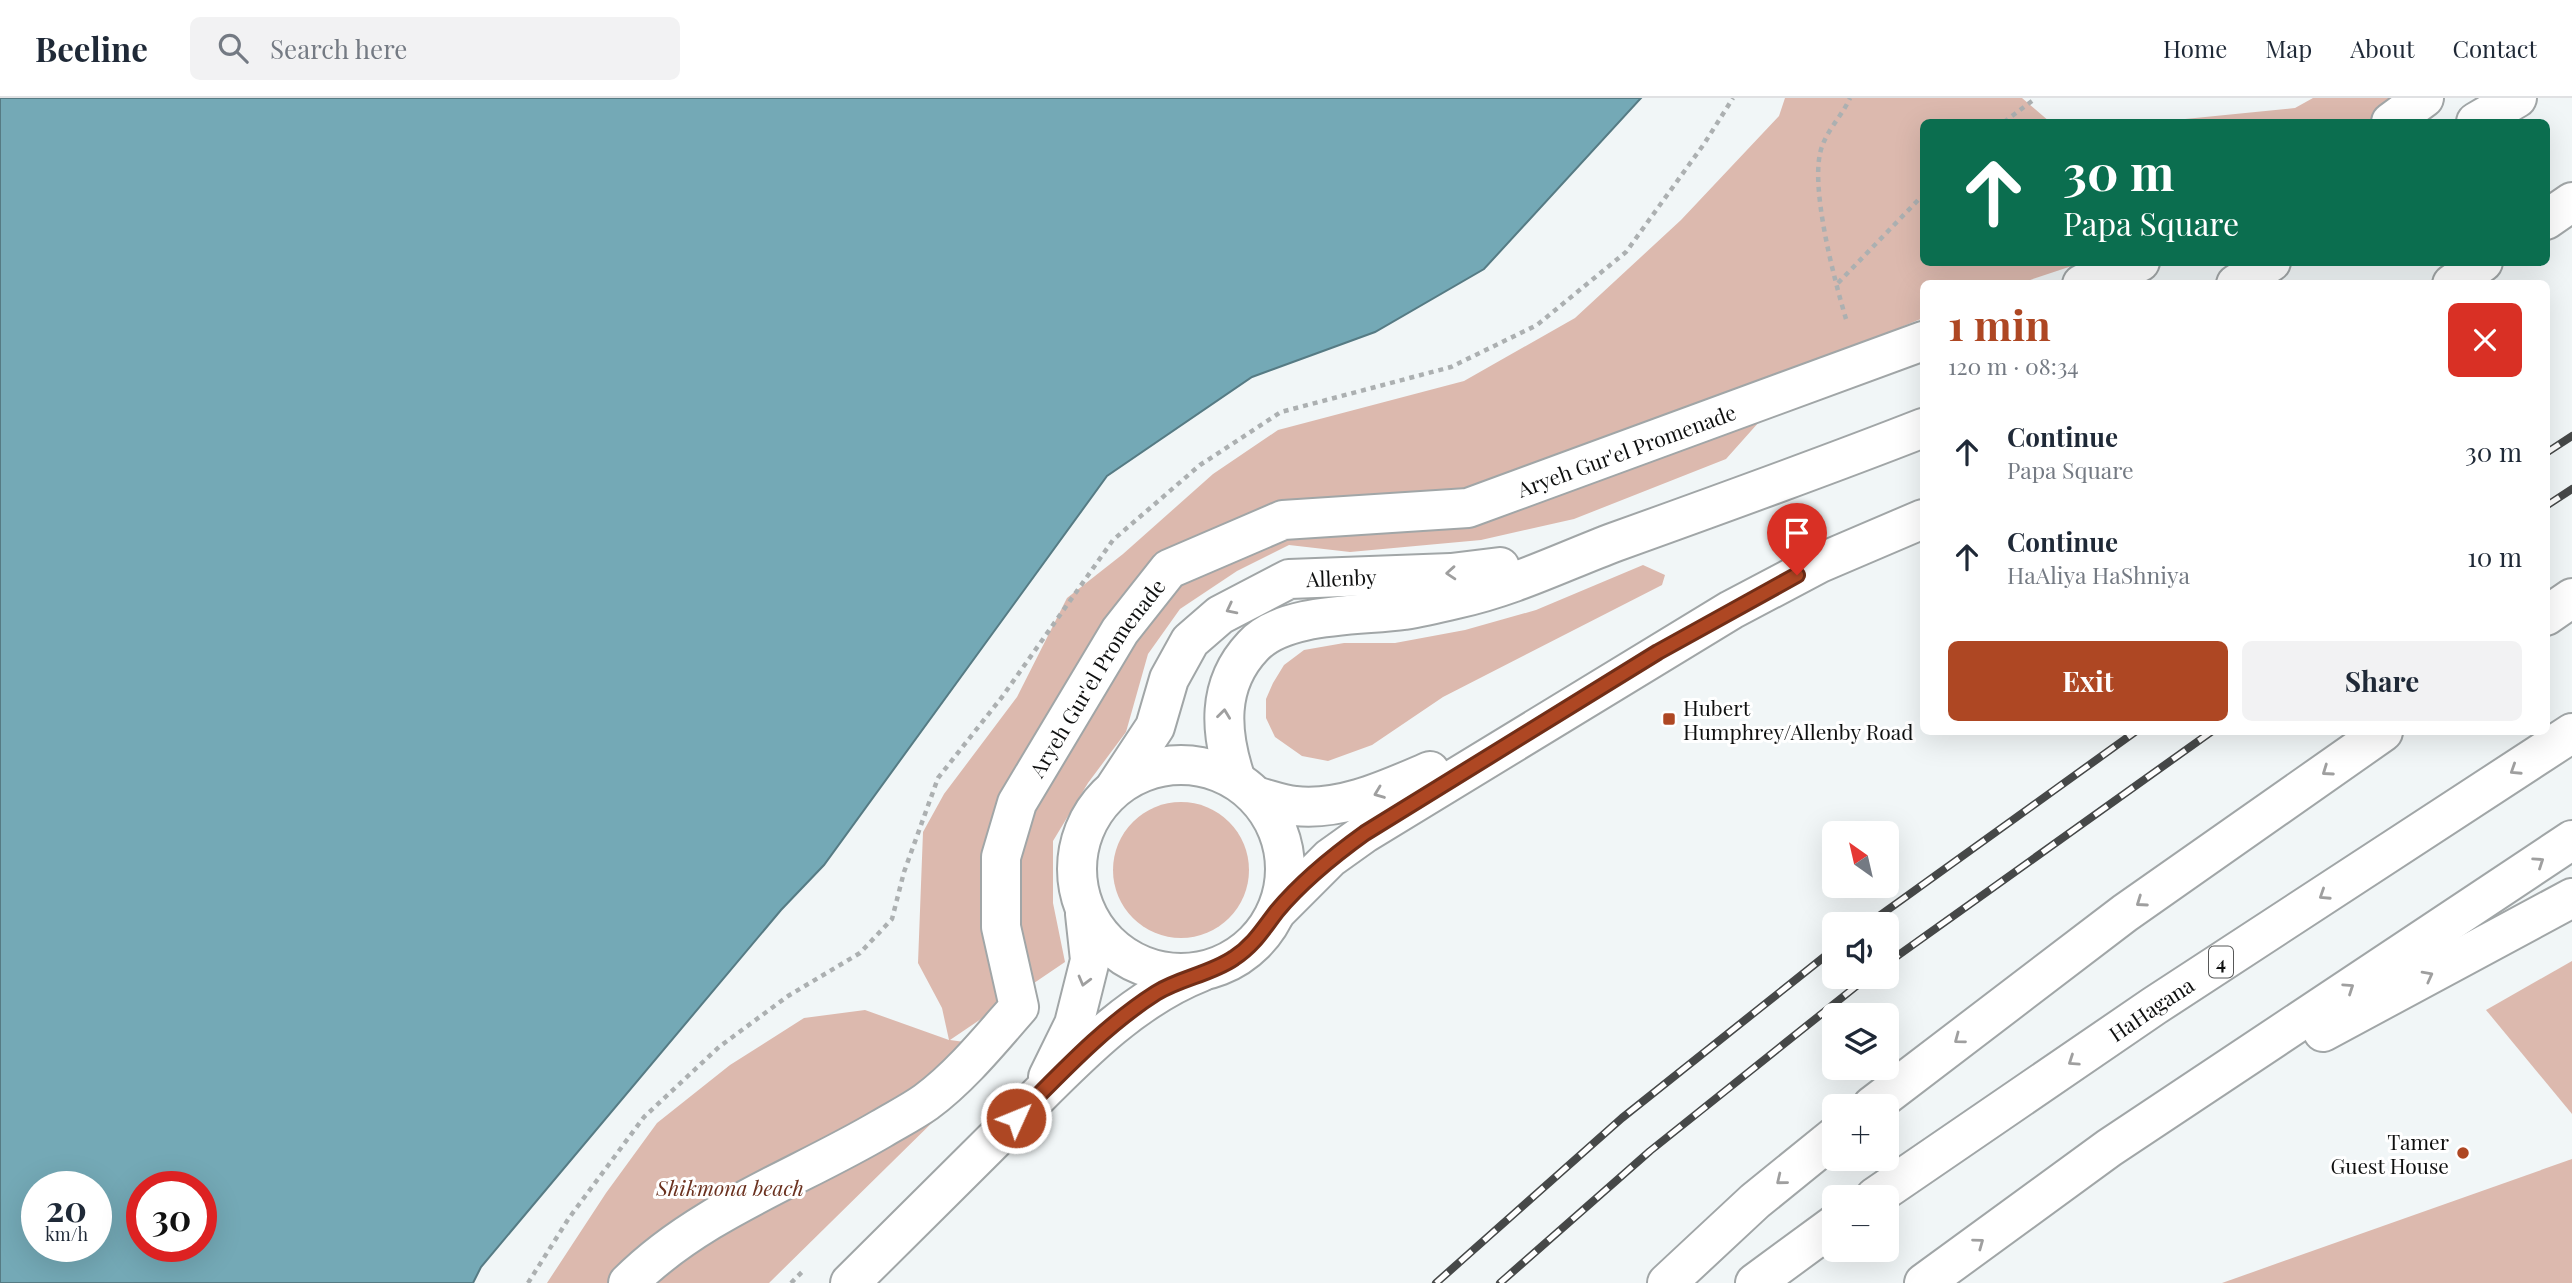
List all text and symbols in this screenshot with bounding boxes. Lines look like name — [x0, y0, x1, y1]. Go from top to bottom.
search box — [190, 17, 680, 80]
text: Beeline — [35, 26, 148, 70]
icon: search — [214, 29, 252, 67]
text: Search here — [270, 31, 407, 66]
text: Home — [2163, 32, 2227, 64]
text: Map — [2265, 32, 2312, 64]
text: About — [2350, 32, 2414, 64]
text: Contact — [2452, 32, 2537, 64]
text: 30 m — [2063, 138, 2174, 203]
icon: ahead — [1948, 147, 2039, 238]
text: Papa Square — [2063, 201, 2239, 244]
text: 1 min — [1948, 296, 2051, 352]
button: close — [2448, 303, 2522, 377]
text: 120 m · 08:34 — [1948, 350, 2079, 381]
street label: Aryeh Gur'el Promenade — [1512, 397, 1740, 503]
text: Continue — [2007, 419, 2118, 454]
icon: ahead — [1948, 433, 1986, 471]
text: 30 m — [2465, 434, 2522, 469]
text: Papa Square — [2007, 454, 2134, 485]
pin — [1767, 503, 1827, 575]
icon: arrive — [1778, 514, 1816, 552]
text: Continue — [2007, 524, 2118, 559]
icon: ahead — [1948, 538, 1986, 576]
text: 10 m — [2467, 539, 2522, 574]
text: HaAliya HaShniya — [2007, 559, 2190, 590]
street label: Allenby — [1305, 562, 1377, 592]
one-way arrow — [1445, 565, 1456, 580]
street label: Aryeh Gur'el Promenade — [1022, 572, 1170, 783]
one-way arrow — [1226, 601, 1238, 615]
button: Exit — [1948, 641, 2228, 721]
button: Share — [2242, 641, 2522, 721]
place label: Hubert Humphrey/Allenby Road — [1683, 693, 1914, 745]
one-way arrow — [1216, 708, 1231, 720]
marker: Hubert Humphrey/Allenby Road — [1661, 711, 1677, 727]
one-way arrow — [2510, 762, 2523, 775]
one-way arrow — [2322, 763, 2335, 775]
one-way arrow — [1373, 785, 1385, 799]
north arrow — [1822, 821, 1899, 898]
map controls — [1822, 821, 1899, 1262]
one-way arrow — [2531, 858, 2544, 871]
one-way arrow — [2319, 886, 2332, 899]
one-way arrow — [2136, 894, 2149, 906]
button: sound — [1822, 912, 1899, 989]
road number: 4 — [2209, 946, 2233, 978]
street label: HaHagana — [2103, 970, 2199, 1047]
one-way arrow — [2420, 971, 2433, 984]
one-way arrow — [1078, 975, 1092, 987]
one-way arrow — [2342, 984, 2355, 997]
button: layers — [1822, 1003, 1899, 1080]
one-way arrow — [1955, 1031, 1967, 1043]
one-way arrow — [2068, 1053, 2081, 1066]
position arrow — [979, 1081, 1053, 1155]
button: + — [1822, 1094, 1899, 1171]
place label: Tamer Guest House — [2330, 1127, 2450, 1179]
marker: Tamer Guest House — [2455, 1145, 2471, 1161]
speed limit sign: 30 — [126, 1171, 217, 1262]
one-way arrow — [1777, 1172, 1790, 1184]
park label: Shikmona beach — [655, 1173, 804, 1201]
text: 20 — [46, 1184, 87, 1231]
button: − — [1822, 1185, 1899, 1262]
text: km/h — [45, 1222, 88, 1246]
one-way arrow — [1971, 1238, 1984, 1251]

